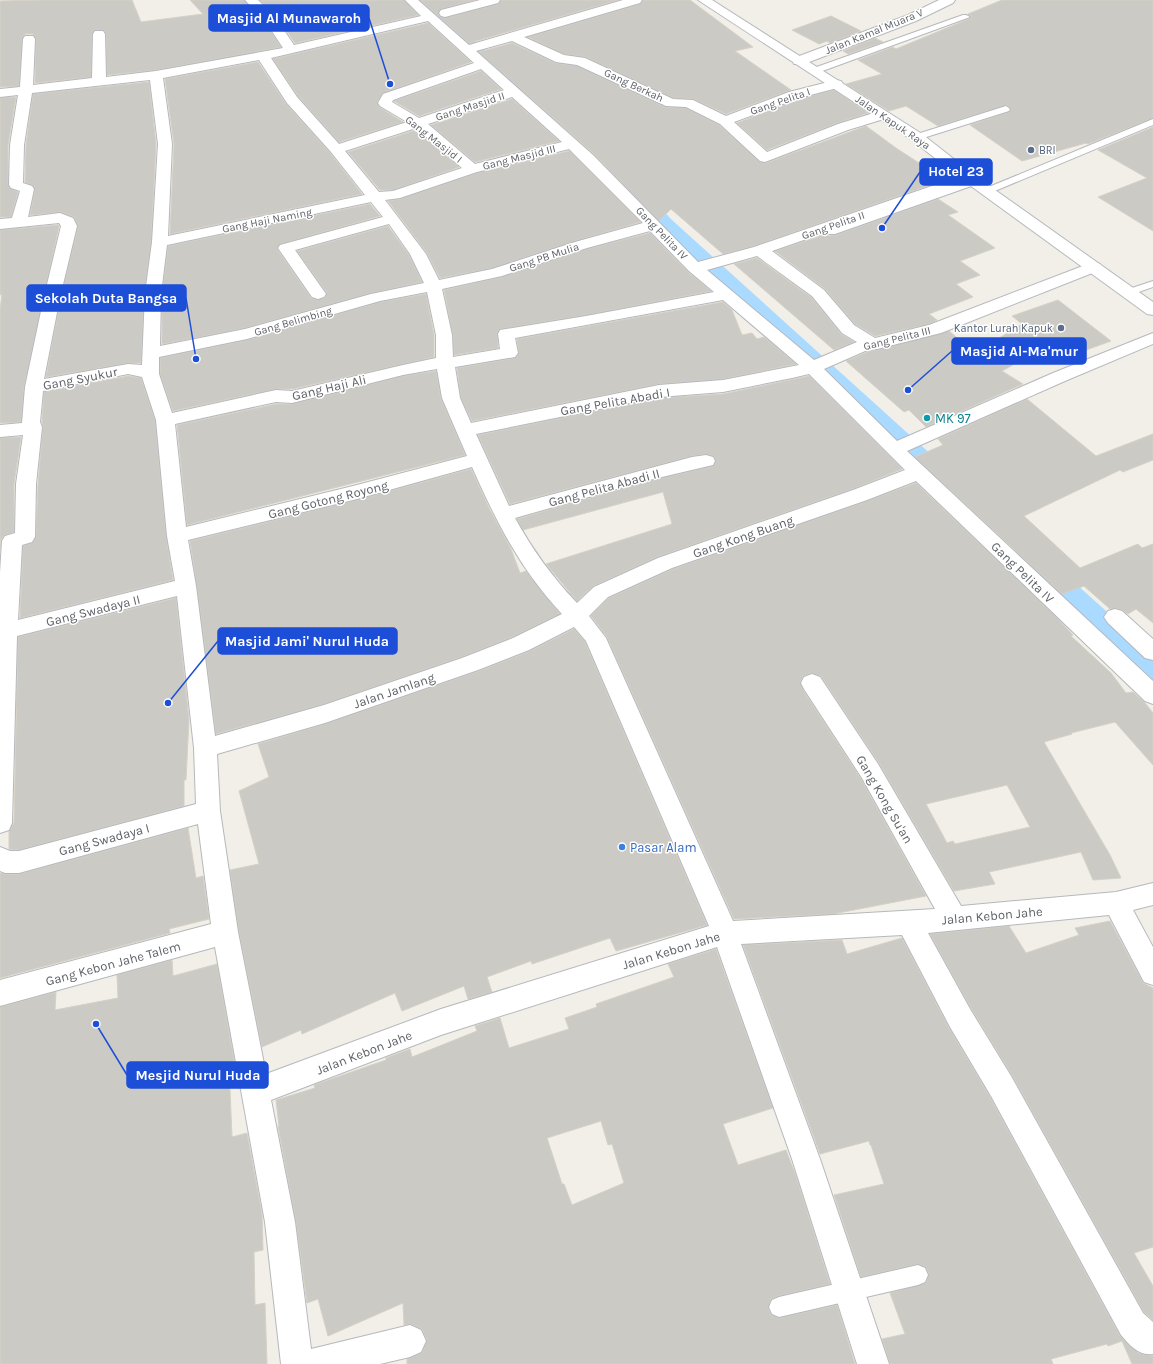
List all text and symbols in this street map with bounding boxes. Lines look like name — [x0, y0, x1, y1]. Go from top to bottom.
callout: Masjid Al Munawaroh — [209, 5, 369, 31]
street label: Jalan Kamal Muara V — [823, 6, 925, 57]
text: Masjid Al Munawaroh — [217, 10, 361, 27]
street label: Gang Berkah — [602, 66, 666, 105]
street label: Gang Pelita I — [748, 85, 812, 118]
street label: Gang Masjid II — [434, 89, 506, 124]
street label: Jalan Kapuk Raya — [853, 93, 933, 152]
street label: Gang Masjid I — [403, 113, 465, 166]
street label: Gang Masjid III — [481, 142, 557, 173]
place label: BRI — [1039, 144, 1056, 157]
marker: BRI — [1026, 145, 1036, 155]
callout: Hotel 23 — [920, 159, 992, 185]
text: Hotel 23 — [928, 163, 984, 180]
street label: Gang Pelita IV — [633, 204, 690, 263]
street label: Gang Haji Naming — [221, 205, 314, 236]
street label: Gang Pelita II — [800, 209, 866, 242]
street label: Gang PB Mulia — [508, 240, 581, 275]
callout: Sekolah Duta Bangsa — [27, 285, 186, 311]
text: Sekolah Duta Bangsa — [35, 290, 177, 307]
street label: Gang Belimbing — [253, 304, 334, 339]
place label: Kantor Lurah Kapuk — [954, 322, 1053, 335]
marker: Kantor Lurah Kapuk — [1056, 323, 1066, 333]
street label: Gang Pelita III — [862, 324, 932, 353]
callout: Masjid Al-Ma'mur — [952, 338, 1086, 364]
text: Masjid Al-Ma'mur — [960, 343, 1078, 360]
street label: Gang Syukur — [42, 364, 119, 393]
street label: Gang Haji Ali — [291, 372, 368, 403]
street label: Gang Pelita Abadi I — [559, 384, 671, 419]
place label: MK 97 — [935, 411, 971, 426]
marker: MK 97 — [922, 413, 932, 423]
street label: Gang Pelita Abadi II — [547, 465, 661, 510]
street label: Gang Gotong Royong — [267, 477, 390, 522]
street label: Gang Kong Buang — [691, 512, 796, 561]
street label: Gang Pelita IV — [988, 539, 1058, 606]
street label: Gang Swadaya II — [44, 592, 142, 629]
callout: Masjid Jami' Nurul Huda — [218, 628, 397, 654]
text: Masjid Jami' Nurul Huda — [225, 633, 389, 650]
street label: Jalan Jamlang — [352, 669, 437, 711]
street label: Gang Kong Su'an — [853, 752, 916, 846]
street label: Gang Swadaya I — [57, 820, 151, 859]
place label: Pasar Alam — [630, 840, 697, 855]
marker: Pasar Alam — [617, 842, 627, 852]
street label: Jalan Kebon Jahe — [941, 904, 1044, 927]
street label: Jalan Kebon Jahe — [620, 928, 722, 972]
street label: Gang Kebon Jahe Talem — [44, 938, 182, 989]
street label: Jalan Kebon Jahe — [314, 1027, 414, 1078]
callout: Mesjid Nurul Huda — [127, 1062, 268, 1088]
text: Mesjid Nurul Huda — [136, 1067, 260, 1084]

